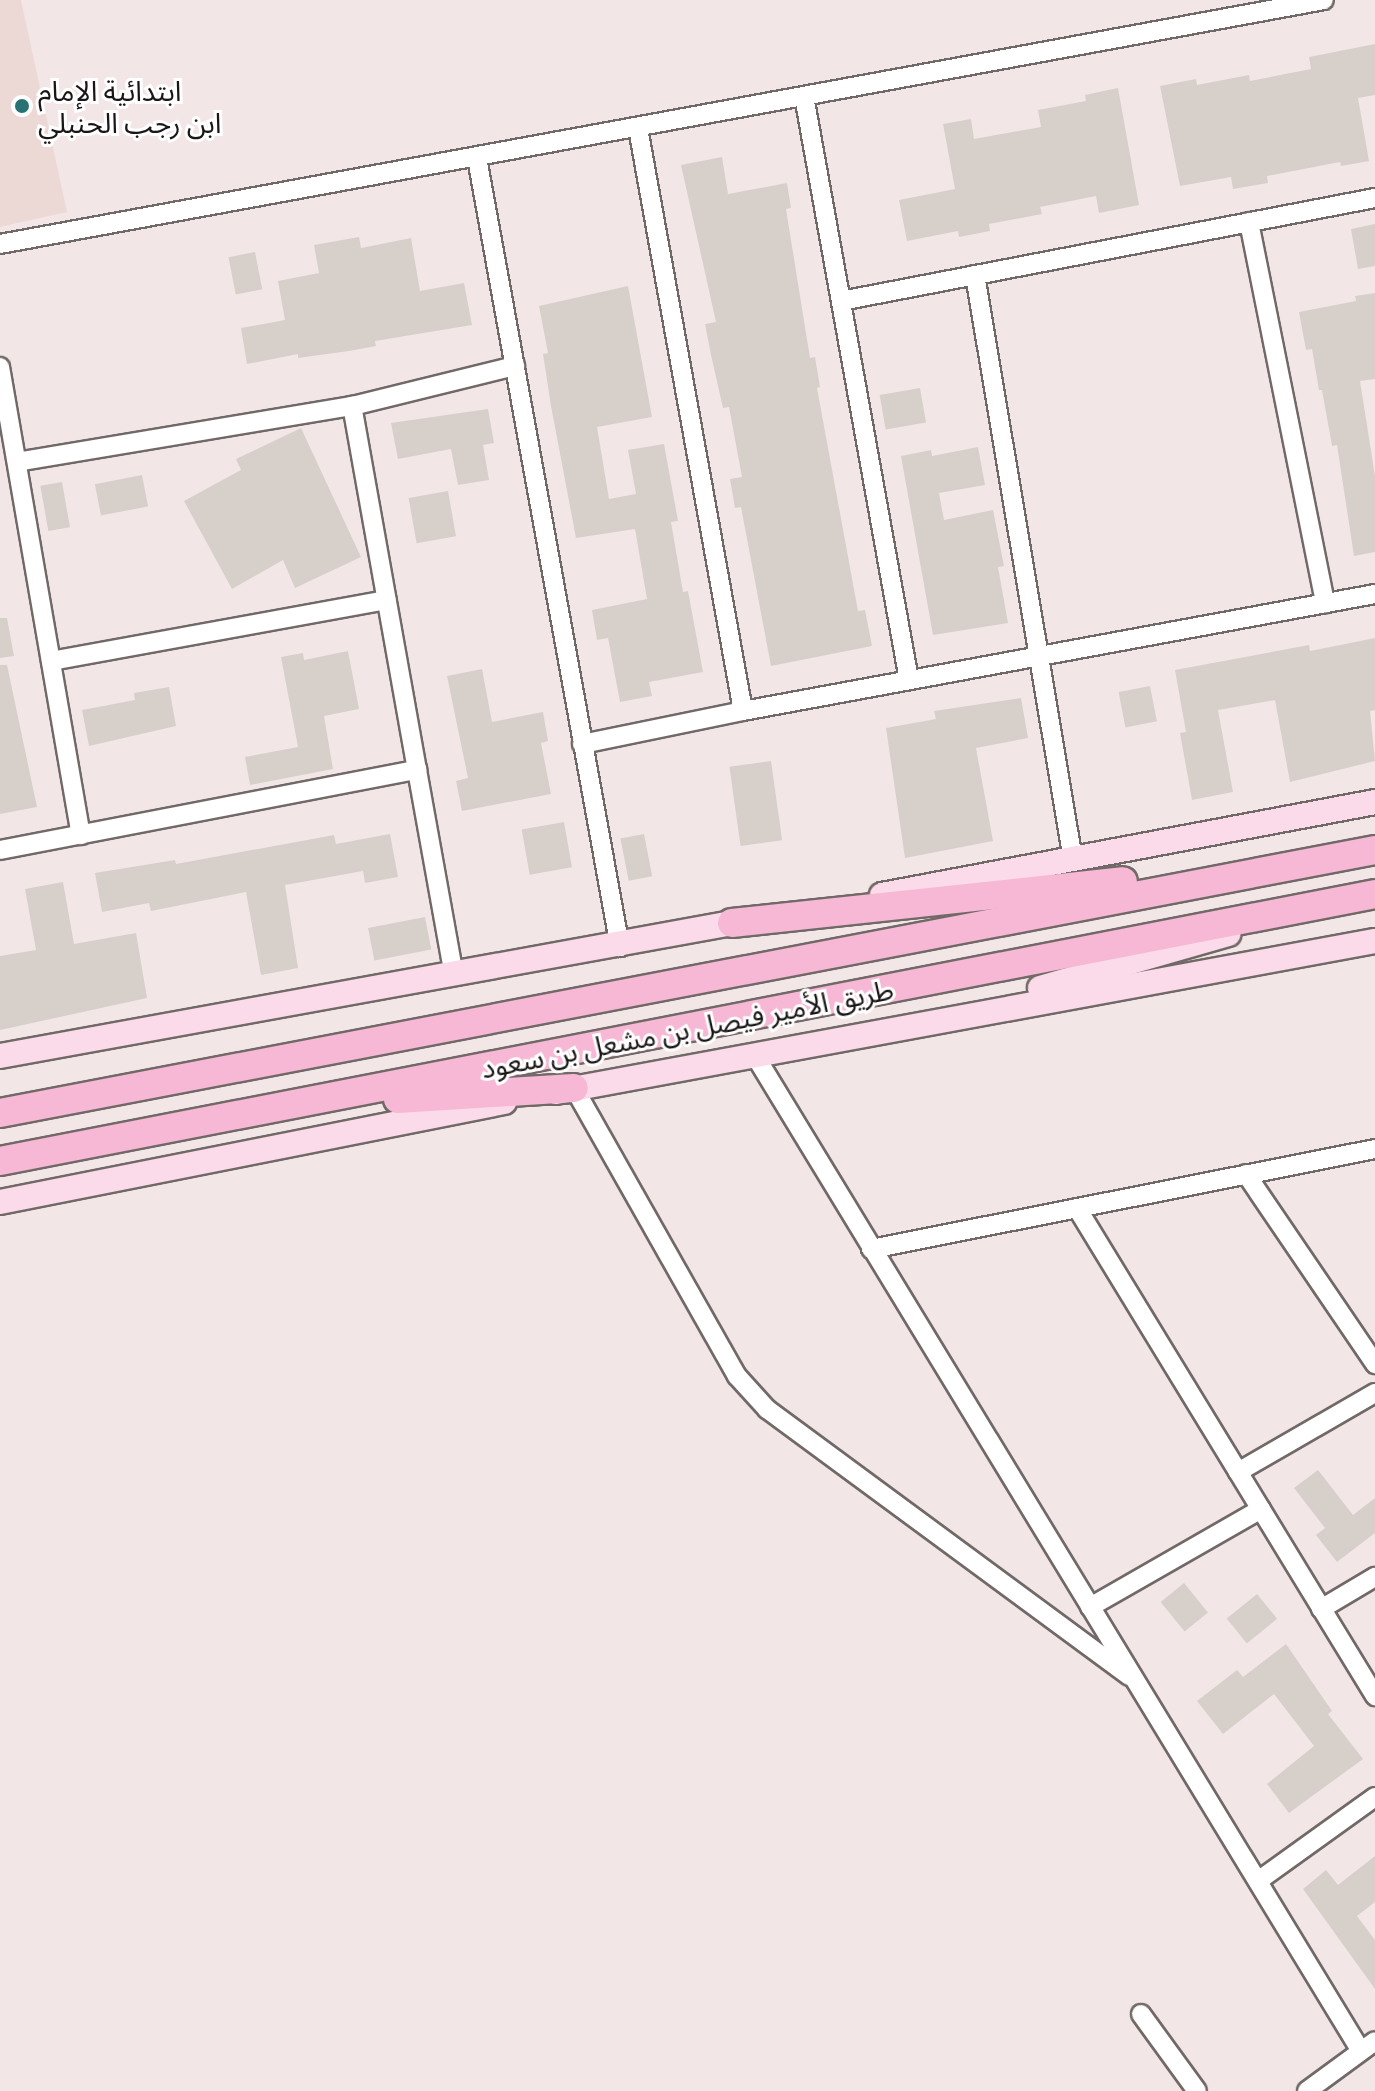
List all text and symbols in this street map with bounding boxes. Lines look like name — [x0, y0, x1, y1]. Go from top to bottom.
place label: ابتدائية الإمام ابن رجب الحنبلي — [38, 73, 221, 139]
marker: ابتدائية الإمام ابن رجب الحنبلي — [13, 97, 31, 115]
street label: طريق الأمير فيصل بن مشعل بن سعود — [478, 971, 896, 1085]

